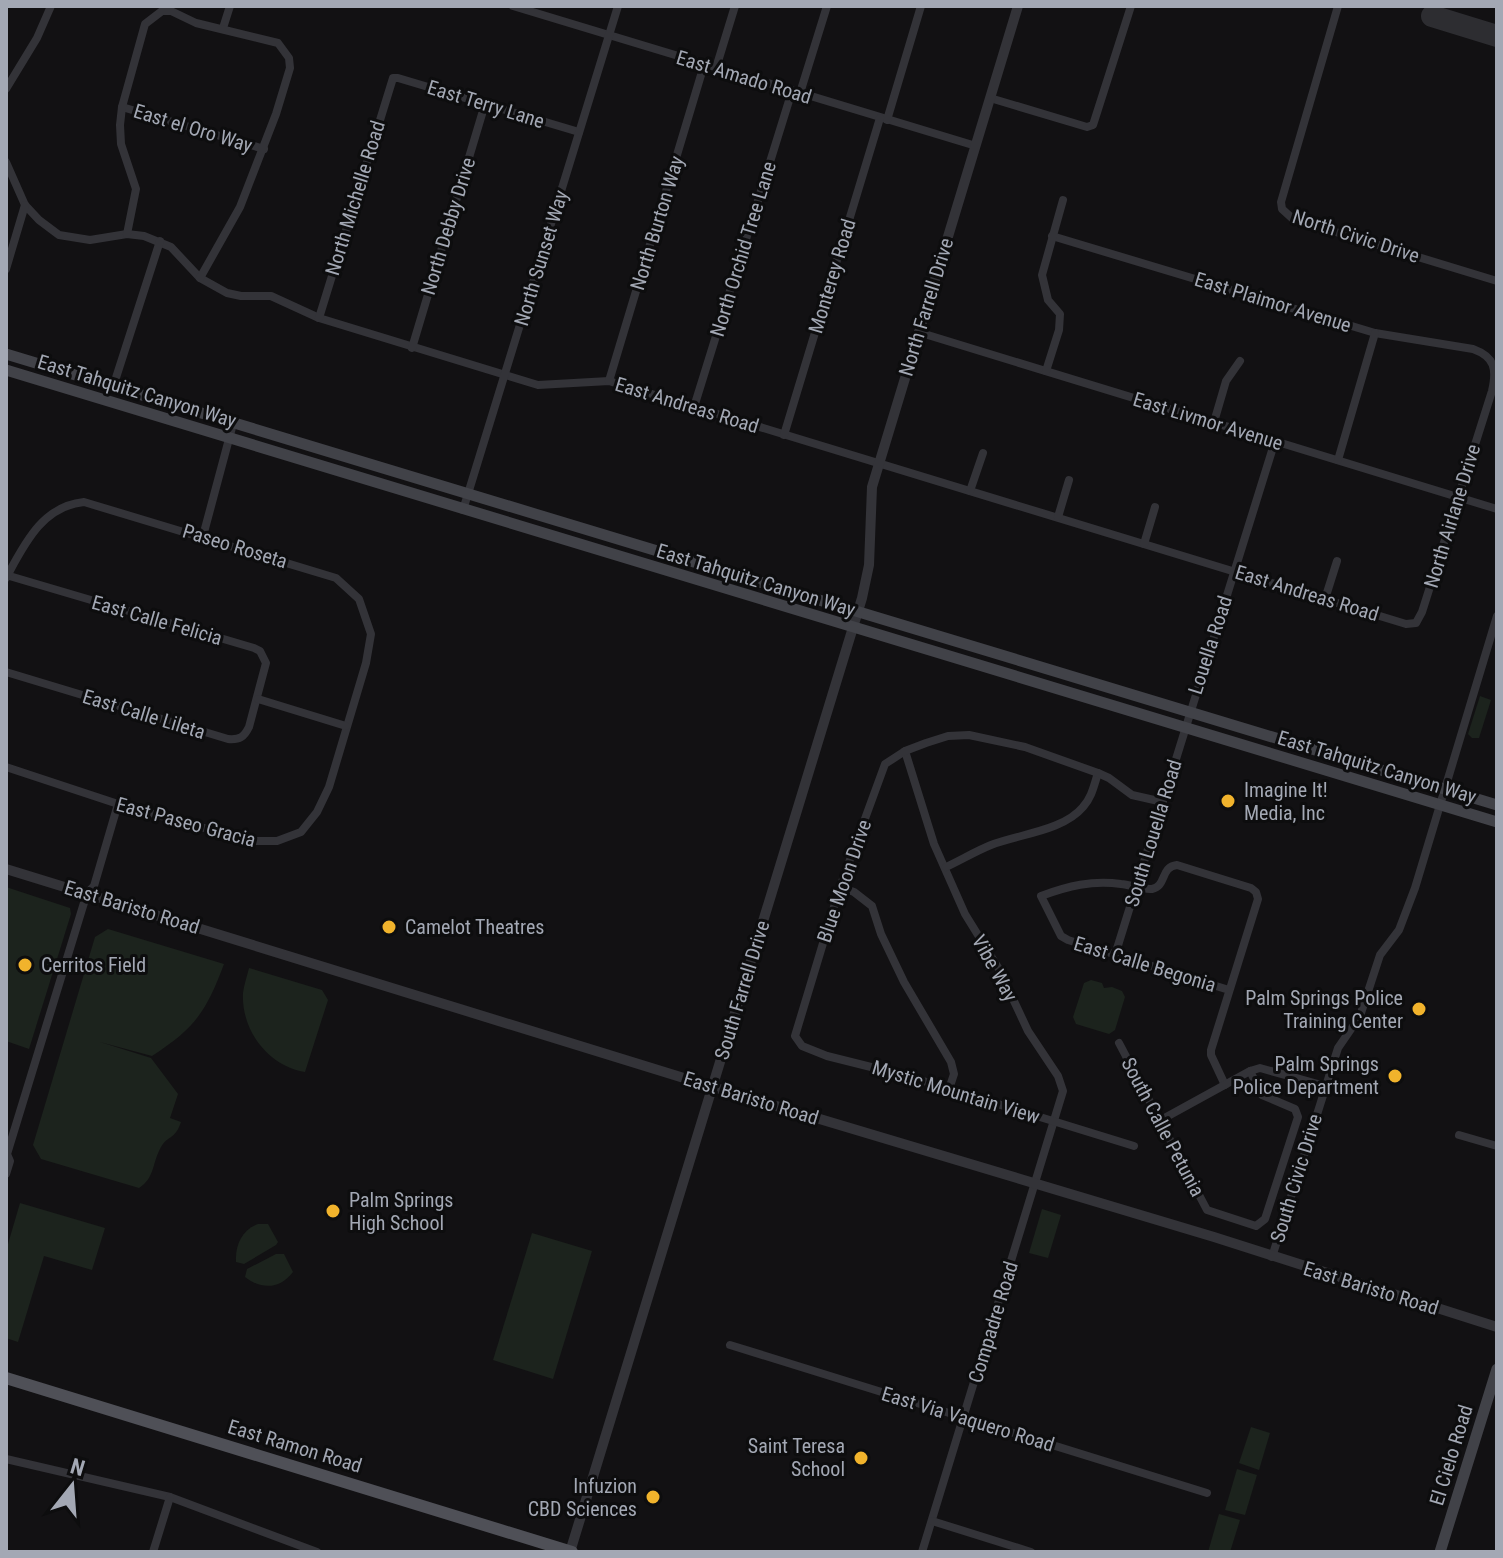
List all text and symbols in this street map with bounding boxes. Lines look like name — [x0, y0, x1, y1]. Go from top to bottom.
street label: East Amado Road — [674, 45, 814, 109]
street label: East Terry Lane — [425, 75, 547, 133]
street label: East el Oro Way — [131, 99, 255, 157]
street label: North Michelle Road — [320, 118, 390, 278]
street label: North Burton Way — [625, 153, 689, 293]
street label: North Debby Drive — [416, 154, 480, 298]
street label: North Orchid Tree Lane — [705, 159, 781, 339]
street label: North Sunset Way — [509, 187, 573, 329]
street label: North Civic Drive — [1290, 204, 1422, 268]
street label: Monterey Road — [803, 216, 861, 336]
street label: North Farrell Drive — [894, 235, 958, 379]
street label: East Plaimor Avenue — [1192, 267, 1354, 337]
street label: East Tahquitz Canyon Way — [35, 349, 239, 433]
street label: East Andreas Road — [612, 372, 762, 438]
street label: East Livmor Avenue — [1130, 387, 1286, 455]
street label: North Airlane Drive — [1419, 441, 1485, 591]
street label: Paseo Roseta — [180, 519, 290, 573]
street label: East Tahquitz Canyon Way — [654, 538, 858, 622]
street label: East Andreas Road — [1232, 560, 1382, 626]
street label: East Calle Felicia — [89, 590, 225, 650]
street label: Louella Road — [1183, 593, 1237, 697]
street label: East Calle Lileta — [80, 684, 208, 744]
street label: East Tahquitz Canyon Way — [1275, 725, 1479, 809]
street label: South Louella Road — [1119, 757, 1187, 909]
place label: Imagine It! Media, Inc — [1244, 778, 1328, 825]
street label: East Paseo Gracia — [114, 792, 258, 852]
marker: Imagine It! Media, Inc — [1219, 792, 1237, 810]
street label: Blue Moon Drive — [812, 816, 876, 946]
street label: East Baristo Road — [62, 875, 202, 939]
place label: Camelot Theatres — [405, 915, 544, 939]
marker: Camelot Theatres — [380, 918, 398, 936]
street label: South Farrell Drive — [709, 918, 775, 1062]
street label: Vibe Way — [967, 931, 1023, 1005]
street label: East Calle Begonia — [1071, 931, 1219, 997]
place label: Cerritos Field — [41, 953, 146, 977]
marker: Cerritos Field — [16, 956, 34, 974]
place label: Palm Springs Police Training Center — [1245, 986, 1403, 1033]
marker: Palm Springs Police Training Center — [1410, 1000, 1428, 1018]
place label: Palm Springs Police Department — [1233, 1052, 1379, 1099]
street label: South Calle Petunia — [1116, 1053, 1210, 1201]
street label: Mystic Mountain View — [869, 1055, 1043, 1129]
street label: East Baristo Road — [681, 1066, 821, 1130]
marker: Palm Springs Police Department — [1386, 1067, 1404, 1085]
street label: South Civic Drive — [1265, 1111, 1327, 1245]
place label: Palm Springs High School — [349, 1188, 453, 1235]
marker: Palm Springs High School — [324, 1202, 342, 1220]
street label: East Baristo Road — [1301, 1256, 1441, 1320]
street label: Compadre Road — [963, 1258, 1023, 1386]
street label: East Via Vaquero Road — [879, 1381, 1057, 1457]
street label: El Cielo Road — [1424, 1402, 1478, 1508]
street label: East Ramon Road — [225, 1414, 365, 1478]
place label: Saint Teresa School — [748, 1434, 845, 1481]
north arrow — [32, 1446, 112, 1526]
marker: Saint Teresa School — [852, 1449, 870, 1467]
text: N — [68, 1453, 88, 1481]
place label: Infuzion CBD Sciences — [528, 1474, 637, 1521]
marker: Infuzion CBD Sciences — [644, 1488, 662, 1506]

